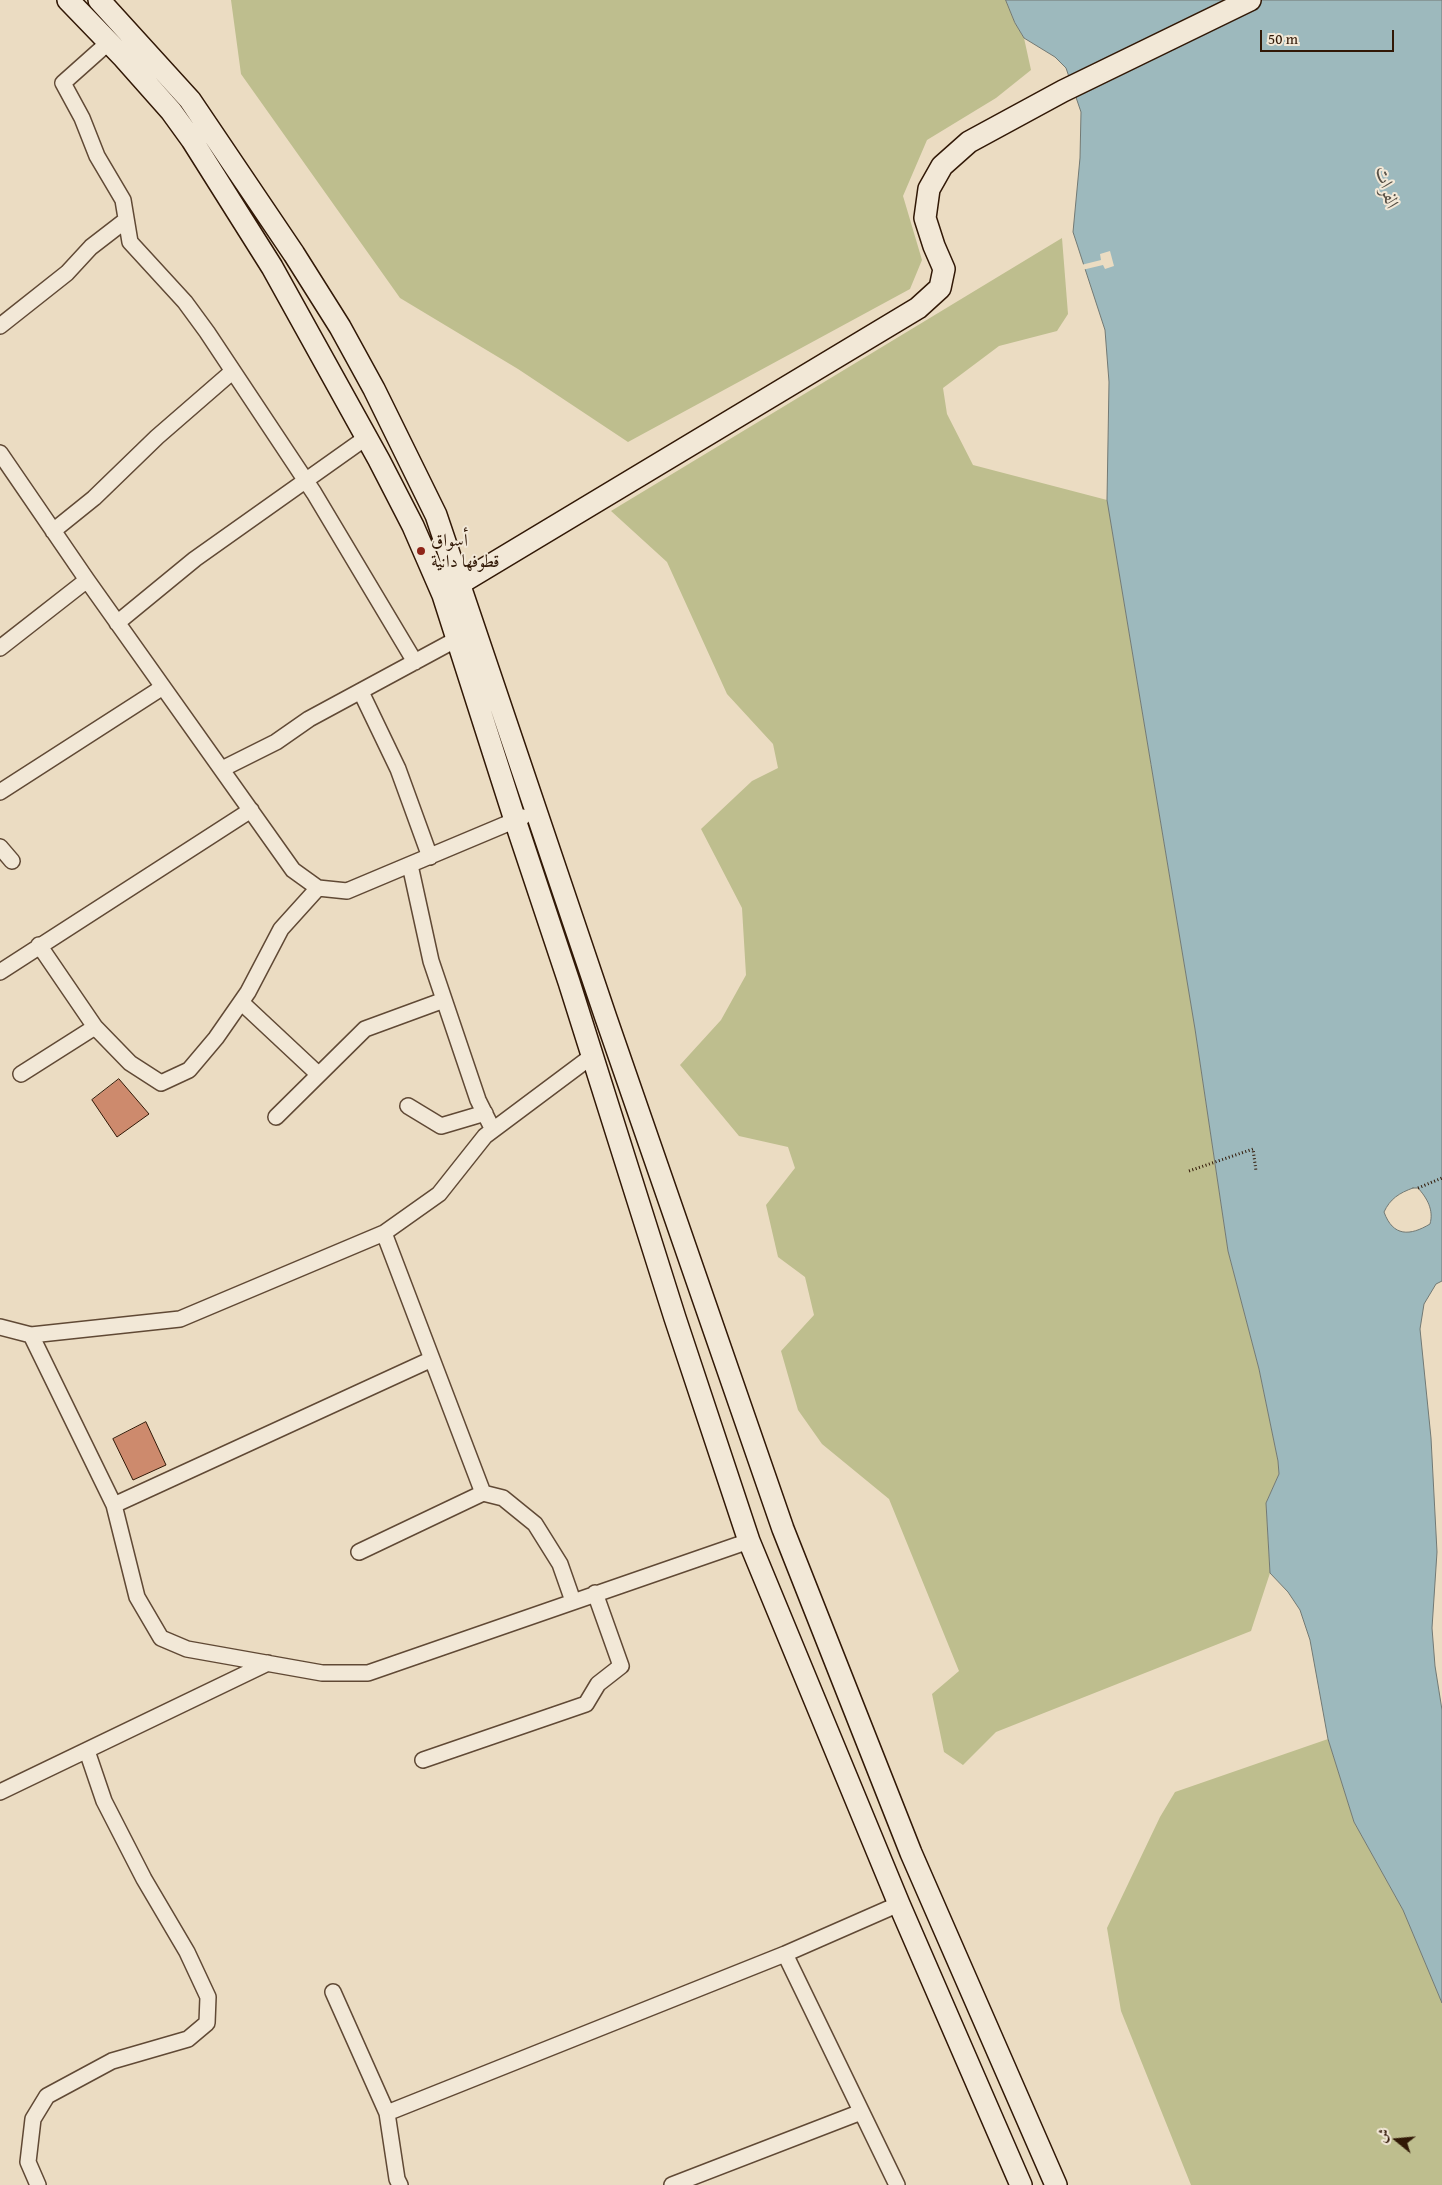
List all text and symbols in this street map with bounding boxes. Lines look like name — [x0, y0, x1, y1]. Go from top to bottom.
scale bar — [1262, 20, 1396, 52]
text: 50 m — [1268, 28, 1298, 49]
water label: الفرات — [1369, 164, 1403, 212]
place label: أسواق قطوفها دانية — [431, 530, 500, 572]
marker: أسواق قطوفها دانية — [415, 545, 427, 557]
north arrow — [1372, 2115, 1422, 2165]
text: ش — [1371, 2126, 1394, 2145]

